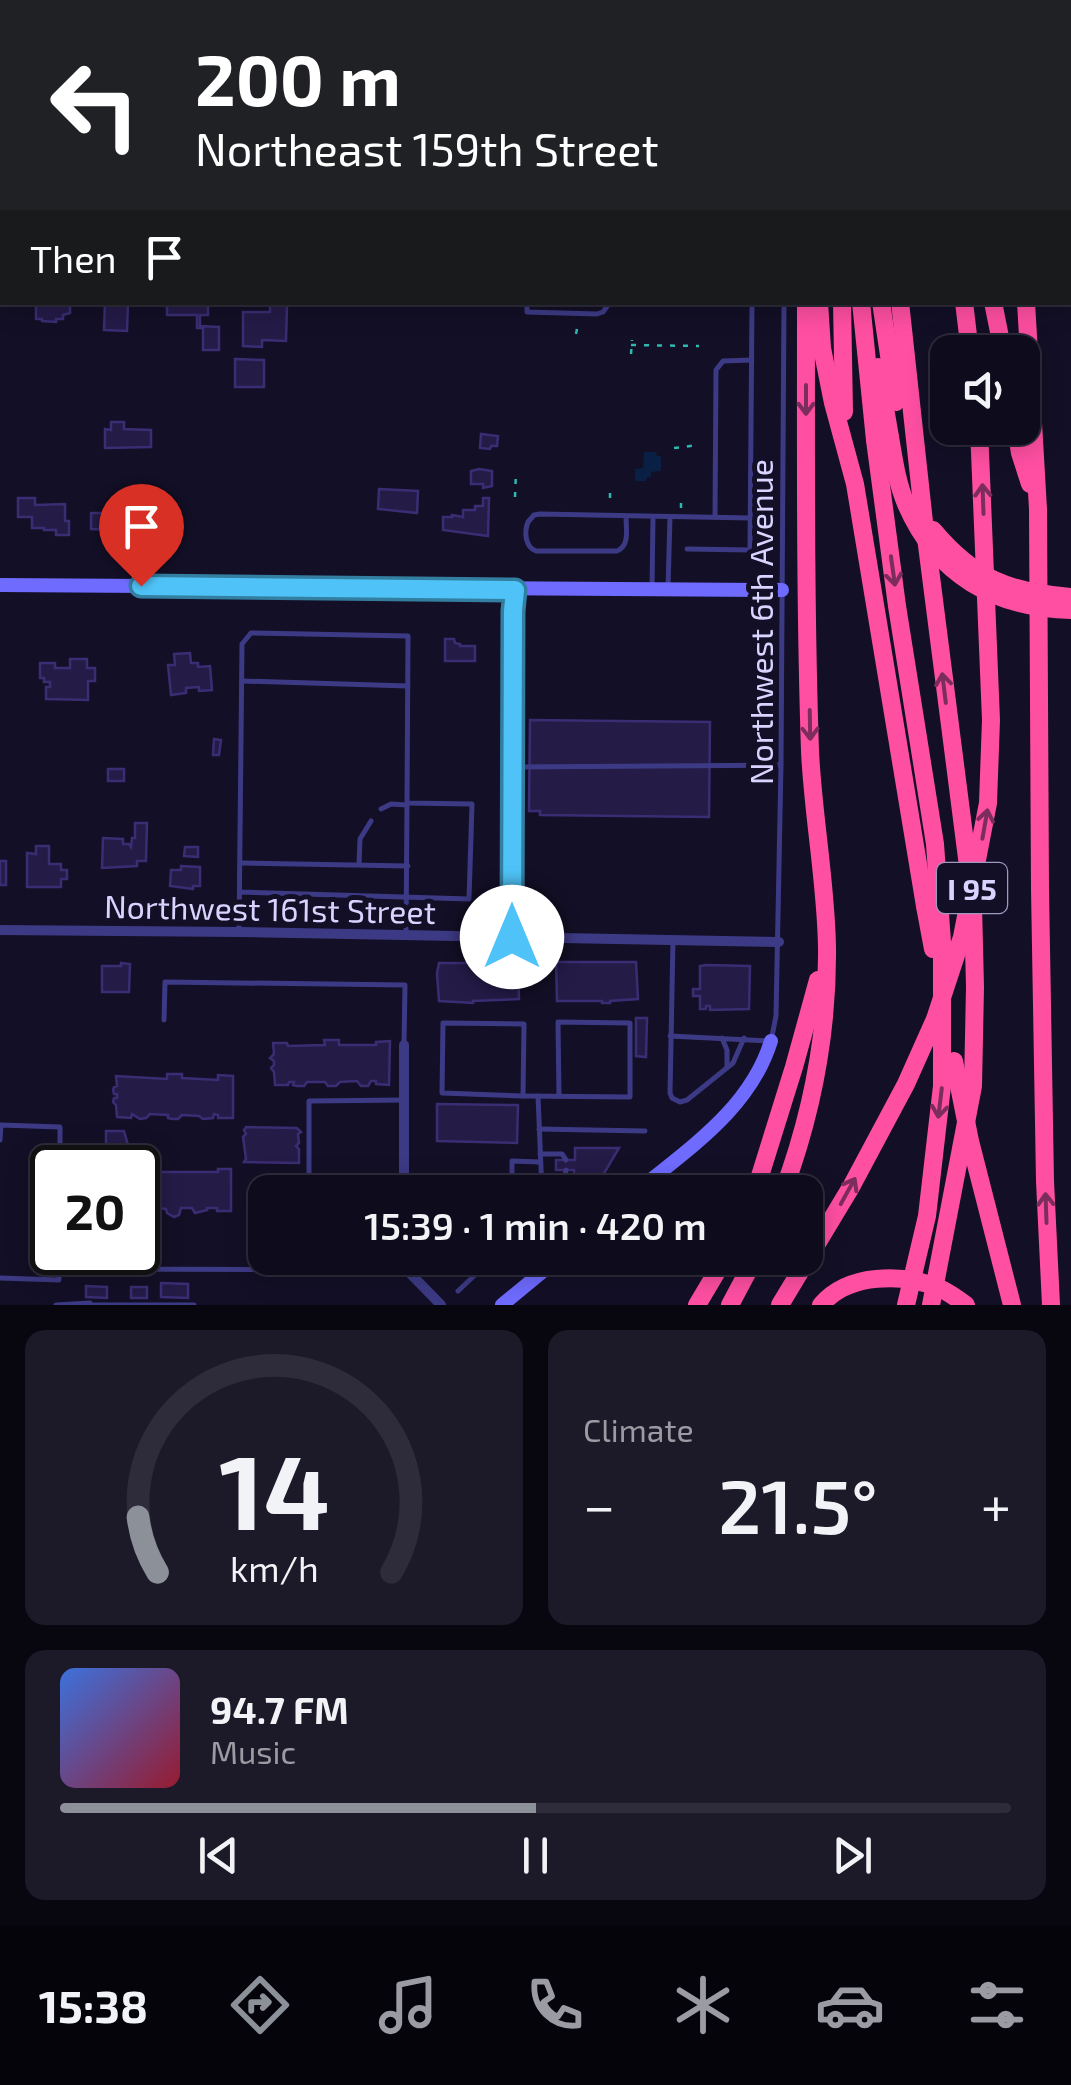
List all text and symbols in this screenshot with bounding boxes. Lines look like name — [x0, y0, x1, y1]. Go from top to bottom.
text: 200 m — [195, 36, 401, 120]
icon: left — [30, 40, 160, 170]
text: Northeast 159th Street — [195, 121, 659, 175]
icon: arrive — [137, 230, 192, 285]
text: Then — [30, 235, 117, 281]
map controls — [930, 335, 1040, 445]
button: sound — [930, 335, 1040, 445]
one-way arrow — [796, 382, 816, 415]
street label: Northwest 6th Avenue — [741, 459, 779, 785]
pin — [99, 484, 184, 587]
one-way arrow — [974, 484, 993, 516]
icon: arrive — [114, 499, 169, 554]
one-way arrow — [884, 555, 902, 587]
one-way arrow — [935, 673, 953, 705]
one-way arrow — [800, 708, 819, 740]
one-way arrow — [976, 808, 995, 840]
road number: I 95 — [937, 863, 1007, 913]
position arrow — [460, 885, 564, 989]
street label: Northwest 161st Street — [104, 886, 436, 930]
one-way arrow — [930, 1086, 949, 1118]
speed limit sign: 20 — [30, 1145, 160, 1275]
one-way arrow — [839, 1177, 859, 1207]
one-way arrow — [1036, 1192, 1055, 1224]
text: 15:39 · 1 min · 420 m — [364, 1202, 707, 1248]
text: Climate — [583, 1410, 694, 1448]
text: 14 — [218, 1426, 330, 1551]
text: 21.5° — [718, 1459, 878, 1549]
text: − — [583, 1471, 615, 1537]
text: + — [981, 1471, 1011, 1537]
text: km/h — [230, 1546, 318, 1589]
text: 94.7 FM — [210, 1686, 349, 1732]
text: Music — [210, 1732, 296, 1770]
icon: previous — [191, 1828, 246, 1883]
icon: pause — [508, 1828, 563, 1883]
icon: next — [825, 1828, 880, 1883]
icon: directions — [225, 1970, 295, 2040]
icon: music — [373, 1970, 443, 2040]
icon: phone — [520, 1970, 590, 2040]
icon: climate — [668, 1970, 738, 2040]
icon: car — [815, 1970, 885, 2040]
icon: filters — [962, 1970, 1032, 2040]
text: 15:38 — [39, 1978, 148, 2032]

